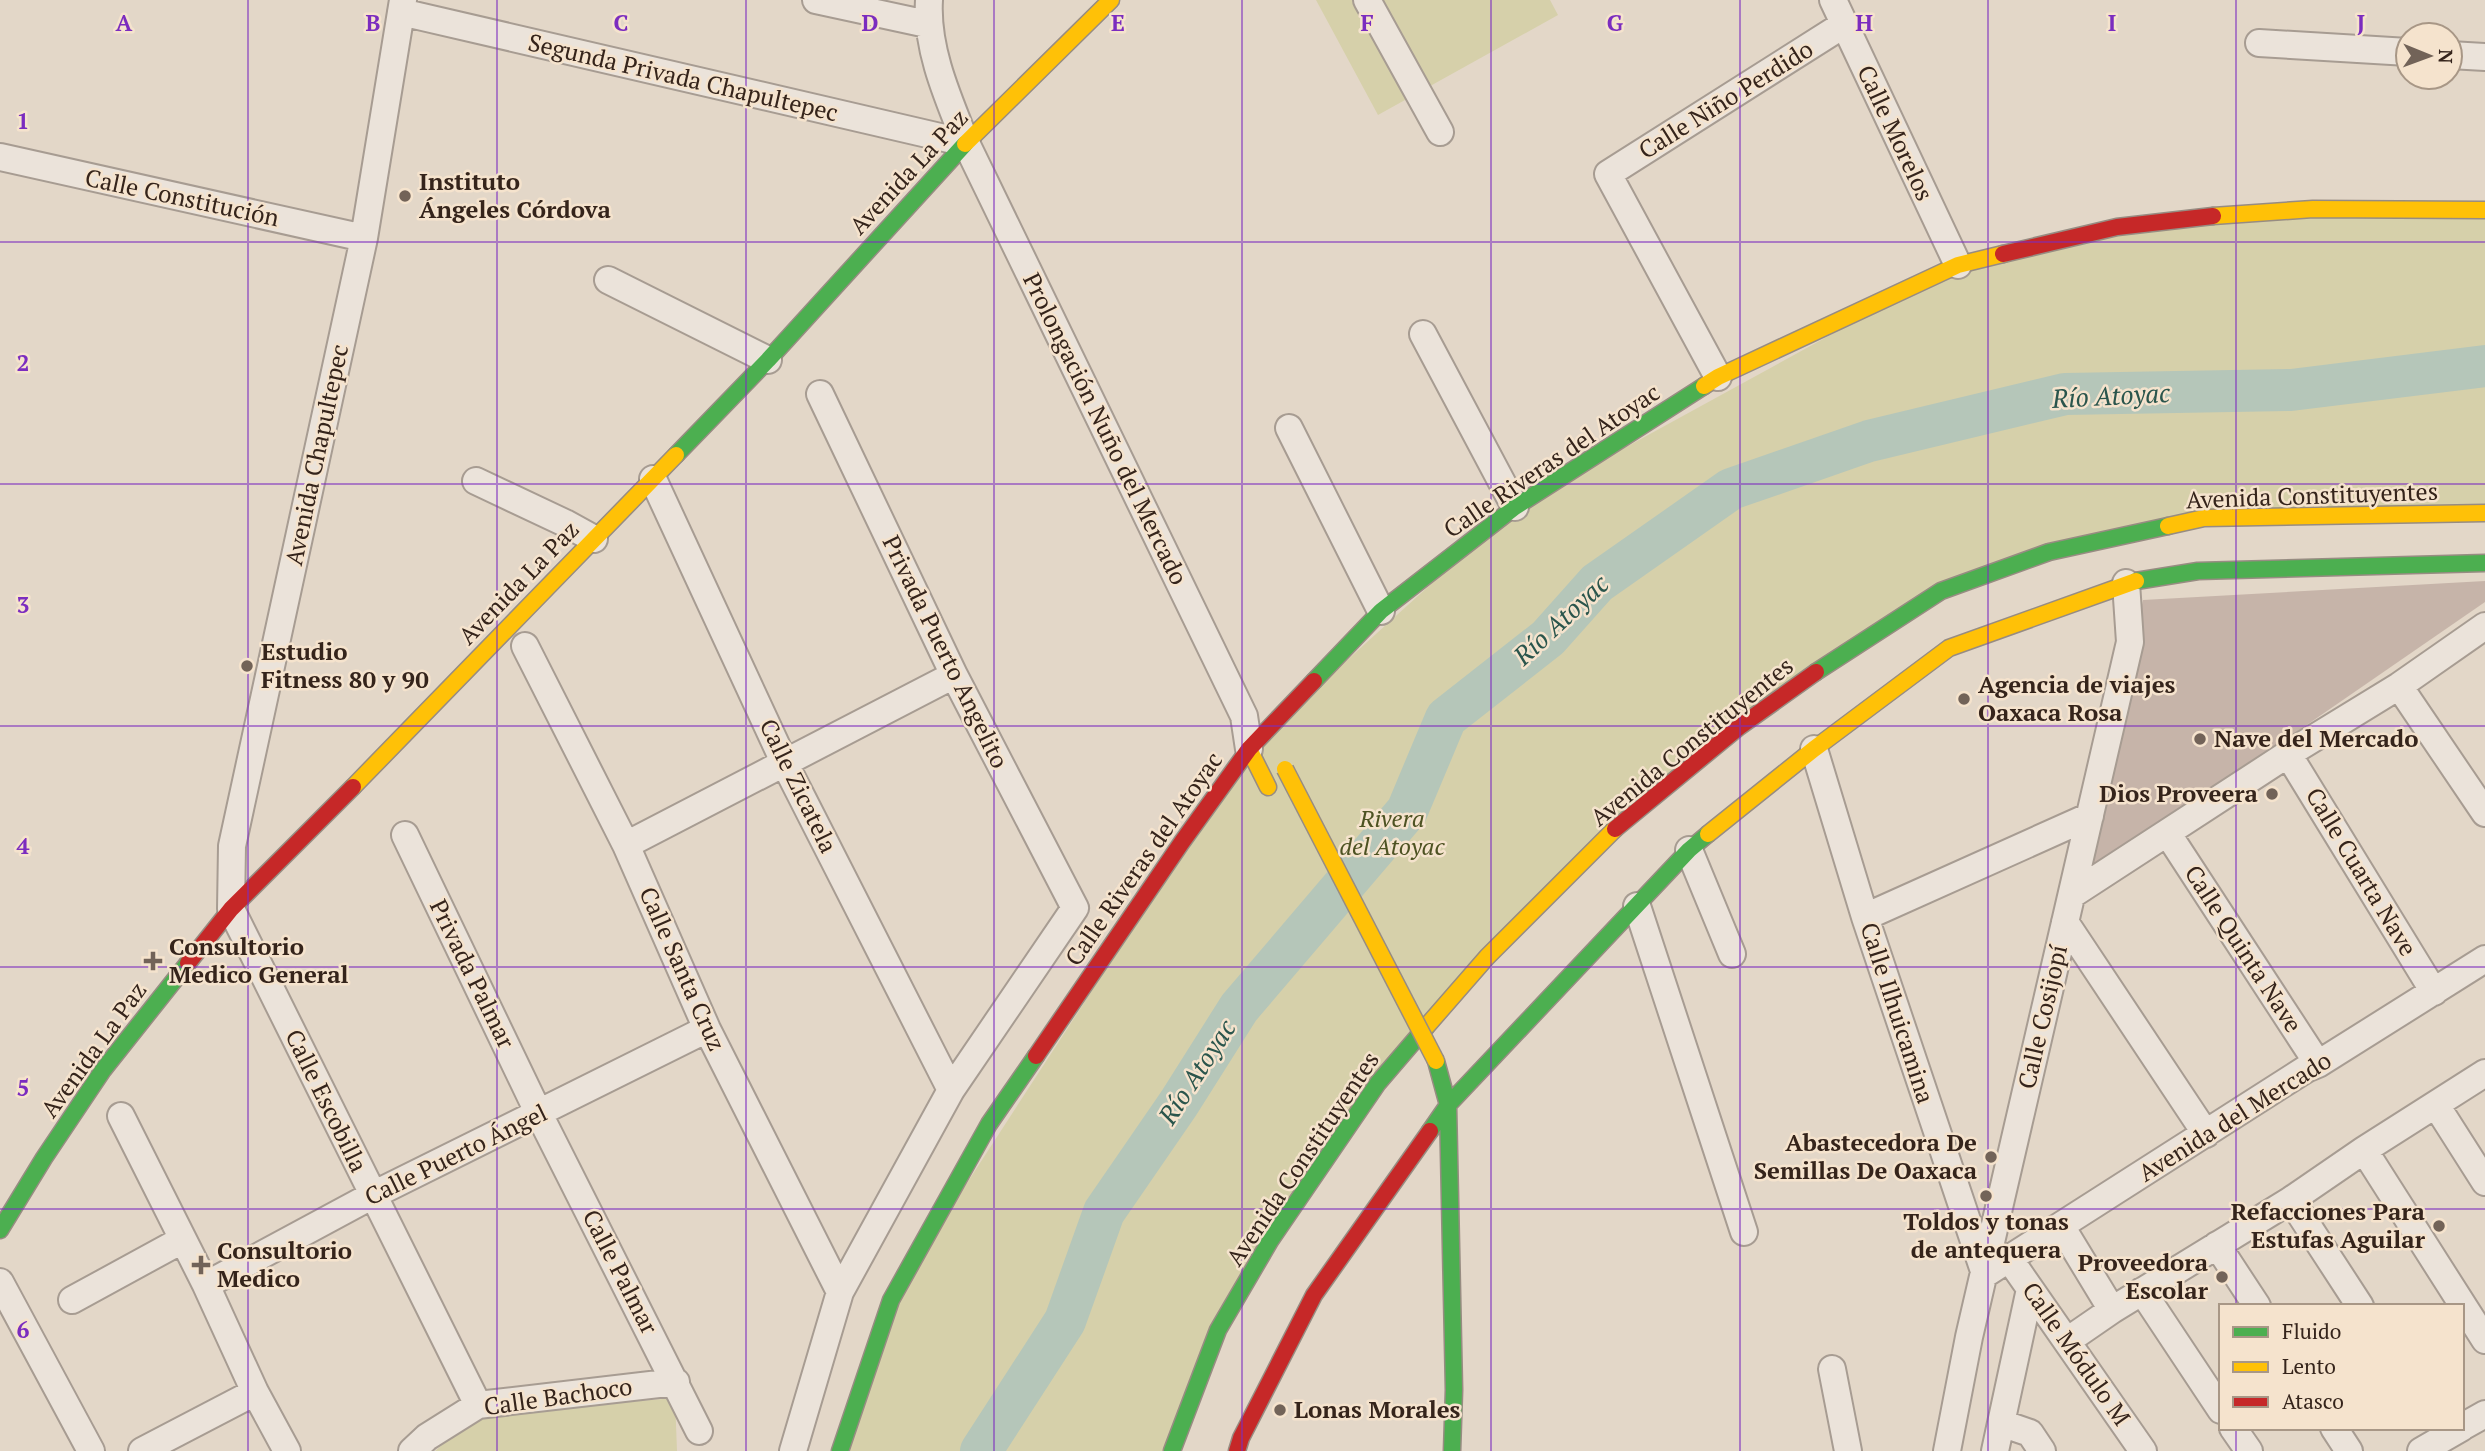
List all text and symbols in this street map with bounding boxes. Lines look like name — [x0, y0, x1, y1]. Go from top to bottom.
text: A — [116, 7, 133, 38]
text: B — [366, 7, 381, 38]
text: C — [614, 7, 629, 38]
text: D — [862, 7, 879, 38]
text: E — [1111, 7, 1125, 38]
text: F — [1360, 7, 1374, 38]
text: G — [1607, 7, 1624, 38]
text: H — [1855, 7, 1873, 38]
text: I — [2108, 7, 2116, 38]
text: J — [2357, 7, 2365, 38]
north arrow — [2394, 21, 2464, 91]
street label: Segunda Privada Chapultepec — [525, 26, 841, 128]
street label: Calle Niño Perdido — [1632, 33, 1819, 166]
text: N — [2434, 49, 2459, 64]
street label: Calle Morelos — [1851, 60, 1941, 206]
street label: Avenida La Paz — [842, 102, 975, 241]
text: 1 — [17, 105, 30, 136]
street label: Calle Constitución — [82, 161, 282, 233]
place label: Instituto Ángeles Córdova — [419, 165, 612, 225]
marker: Instituto Ángeles Córdova — [397, 188, 413, 204]
street label: Prolongación Nuño del Mercado — [1016, 267, 1196, 590]
street label: Avenida Chapultepec — [277, 341, 355, 568]
text: 2 — [17, 347, 30, 378]
water label: Río Atoyac — [2050, 375, 2172, 415]
street label: Calle Riveras del Atoyac — [1437, 376, 1666, 545]
street label: Avenida Constituyentes — [2185, 475, 2439, 515]
street label: Avenida La Paz — [451, 513, 586, 651]
street label: Privada Puerto Angelito — [876, 530, 1016, 773]
water label: Río Atoyac — [1505, 566, 1616, 673]
text: 3 — [17, 589, 30, 620]
place label: Estudio Fitness 80 y 90 — [261, 635, 429, 695]
street label: Avenida Constituyentes — [1583, 649, 1799, 833]
marker: Estudio Fitness 80 y 90 — [239, 658, 255, 674]
place label: Agencia de viajes Oaxaca Rosa — [1978, 668, 2176, 728]
marker: Agencia de viajes Oaxaca Rosa — [1956, 691, 1972, 707]
street label: Calle Zicatela — [753, 713, 845, 858]
place label: Nave del Mercado — [2214, 722, 2418, 754]
marker: Nave del Mercado — [2192, 731, 2208, 747]
street label: Calle Riveras del Atoyac — [1057, 745, 1229, 972]
place label: Dios Proveera — [2099, 777, 2259, 809]
street label: Calle Cuarta Nave — [2299, 781, 2425, 962]
marker: Dios Proveera — [2264, 786, 2280, 802]
park label: Rivera del Atoyac — [1339, 802, 1445, 862]
text: 4 — [17, 830, 30, 861]
street label: Calle Quinta Nave — [2178, 859, 2310, 1038]
street label: Calle Santa Cruz — [632, 882, 733, 1056]
street label: Privada Palmar — [423, 894, 523, 1054]
street label: Calle Ilhuicamina — [1854, 918, 1942, 1107]
place label: Consultorio Medico General — [169, 930, 349, 990]
street label: Calle Cosijopí — [2010, 942, 2074, 1092]
marker: Consultorio Medico General — [143, 951, 163, 971]
street label: Avenida La Paz — [33, 975, 153, 1124]
water label: Río Atoyac — [1149, 1012, 1243, 1131]
street label: Calle Escobilla — [279, 1024, 375, 1177]
street label: Avenida del Mercado — [2132, 1044, 2337, 1188]
street label: Avenida Constituyentes — [1218, 1045, 1386, 1272]
text: 5 — [17, 1072, 30, 1103]
street label: Calle Puerto Ángel — [359, 1096, 552, 1212]
place label: Abastecedora De Semillas De Oaxaca — [1754, 1126, 1978, 1186]
marker: Abastecedora De Semillas De Oaxaca — [1983, 1149, 1999, 1165]
marker: Toldos y tonas de antequera — [1978, 1188, 1994, 1204]
place label: Refacciones Para Estufas Aguilar — [2231, 1195, 2426, 1255]
street label: Calle Palmar — [576, 1204, 666, 1340]
place label: Toldos y tonas de antequera — [1903, 1205, 2069, 1265]
marker: Refacciones Para Estufas Aguilar — [2431, 1218, 2447, 1234]
place label: Consultorio Medico — [217, 1234, 352, 1294]
place label: Proveedora Escolar — [2078, 1246, 2209, 1306]
marker: Consultorio Medico — [191, 1255, 211, 1275]
marker: Proveedora Escolar — [2214, 1269, 2230, 1285]
street label: Calle Módulo M — [2015, 1275, 2138, 1432]
legend — [2219, 1304, 2464, 1430]
text: 6 — [17, 1314, 30, 1345]
text: Fluido — [2282, 1317, 2341, 1345]
text: Lento — [2282, 1352, 2336, 1380]
street label: Calle Bachoco — [482, 1370, 634, 1422]
text: Atasco — [2282, 1387, 2344, 1415]
place label: Lonas Morales — [1294, 1393, 1461, 1425]
marker: Lonas Morales — [1272, 1402, 1288, 1418]

